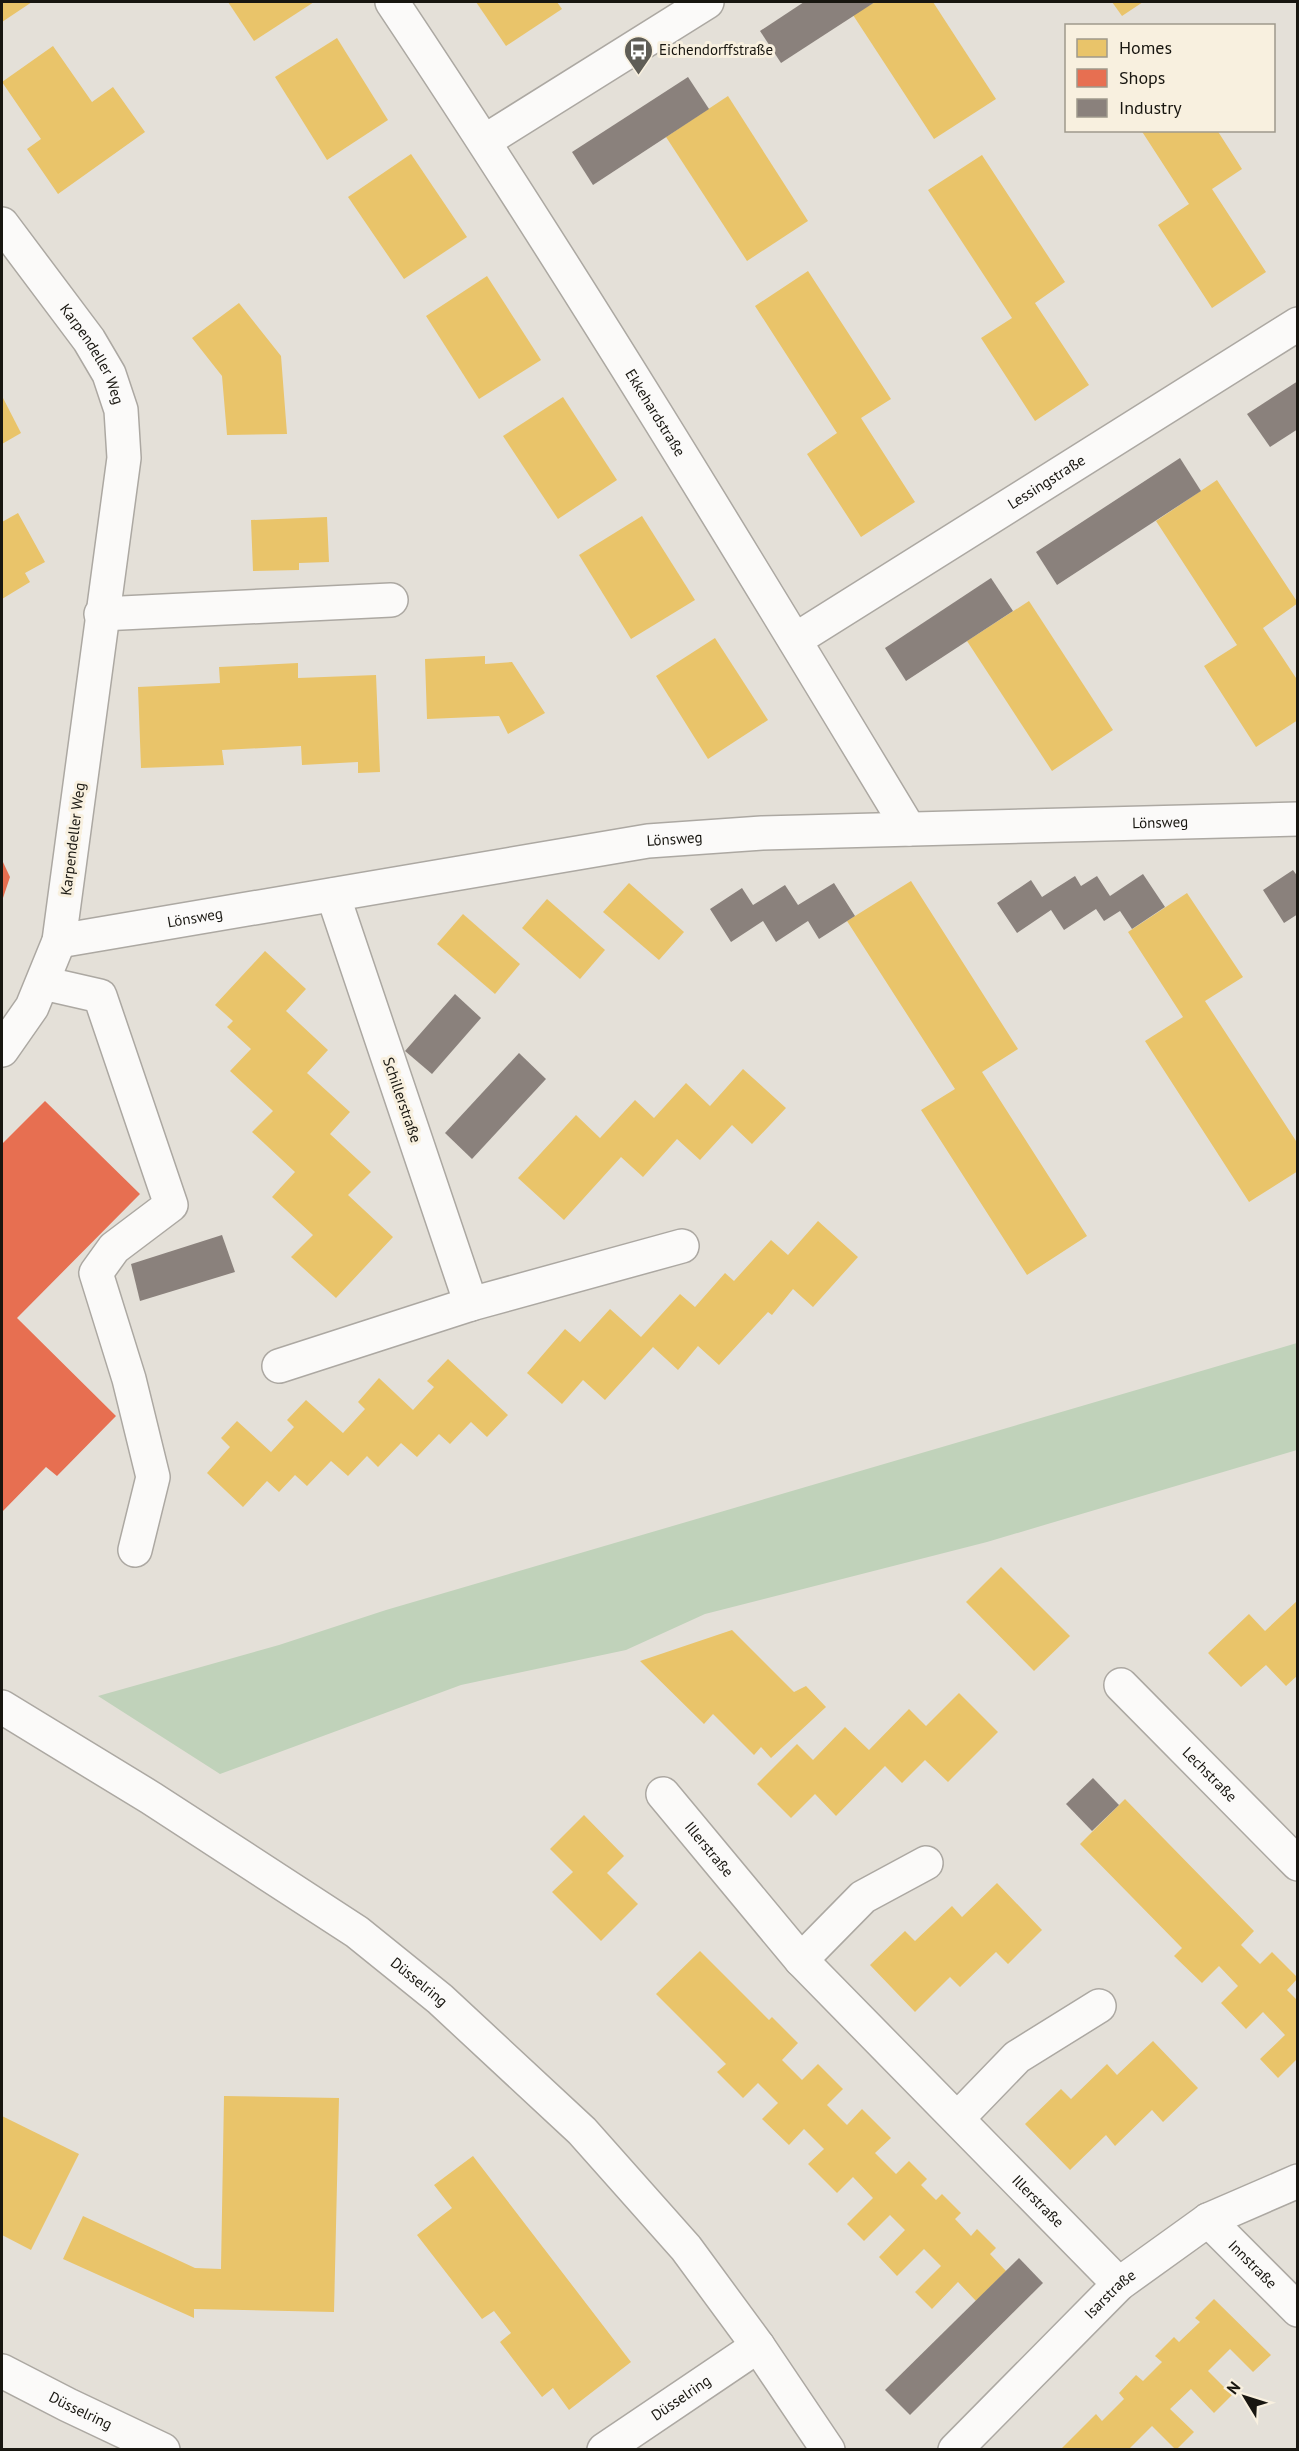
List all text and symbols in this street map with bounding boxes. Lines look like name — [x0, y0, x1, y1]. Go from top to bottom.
legend — [1065, 24, 1275, 132]
bus stop icon: Eichendorffstraße — [622, 34, 654, 76]
text: Homes — [1119, 36, 1172, 59]
place label: Eichendorffstraße — [659, 40, 773, 59]
text: Shops — [1119, 66, 1165, 89]
text: Industry — [1119, 96, 1182, 119]
street label: Karpendeller Weg — [56, 300, 128, 407]
street label: Ekkehardstraße — [621, 365, 690, 460]
street label: Lessingstraße — [1004, 450, 1089, 513]
street label: Karpendeller Weg — [56, 782, 89, 896]
street label: Lönsweg — [1132, 812, 1188, 832]
street label: Lönsweg — [646, 827, 703, 850]
street label: Lönsweg — [166, 903, 224, 931]
street label: Schillerstraße — [379, 1055, 426, 1145]
street label: Lechstraße — [1179, 1743, 1241, 1806]
street label: Illerstraße — [681, 1817, 738, 1881]
street label: Düsselring — [387, 1953, 452, 2010]
street label: Illerstraße — [1008, 2171, 1068, 2231]
street label: Innstraße — [1225, 2236, 1281, 2293]
street label: Isarstraße — [1080, 2265, 1139, 2323]
north arrow — [1215, 2367, 1275, 2427]
street label: Düsselring — [647, 2371, 714, 2424]
text: N — [1222, 2377, 1244, 2398]
street label: Düsselring — [46, 2387, 115, 2434]

